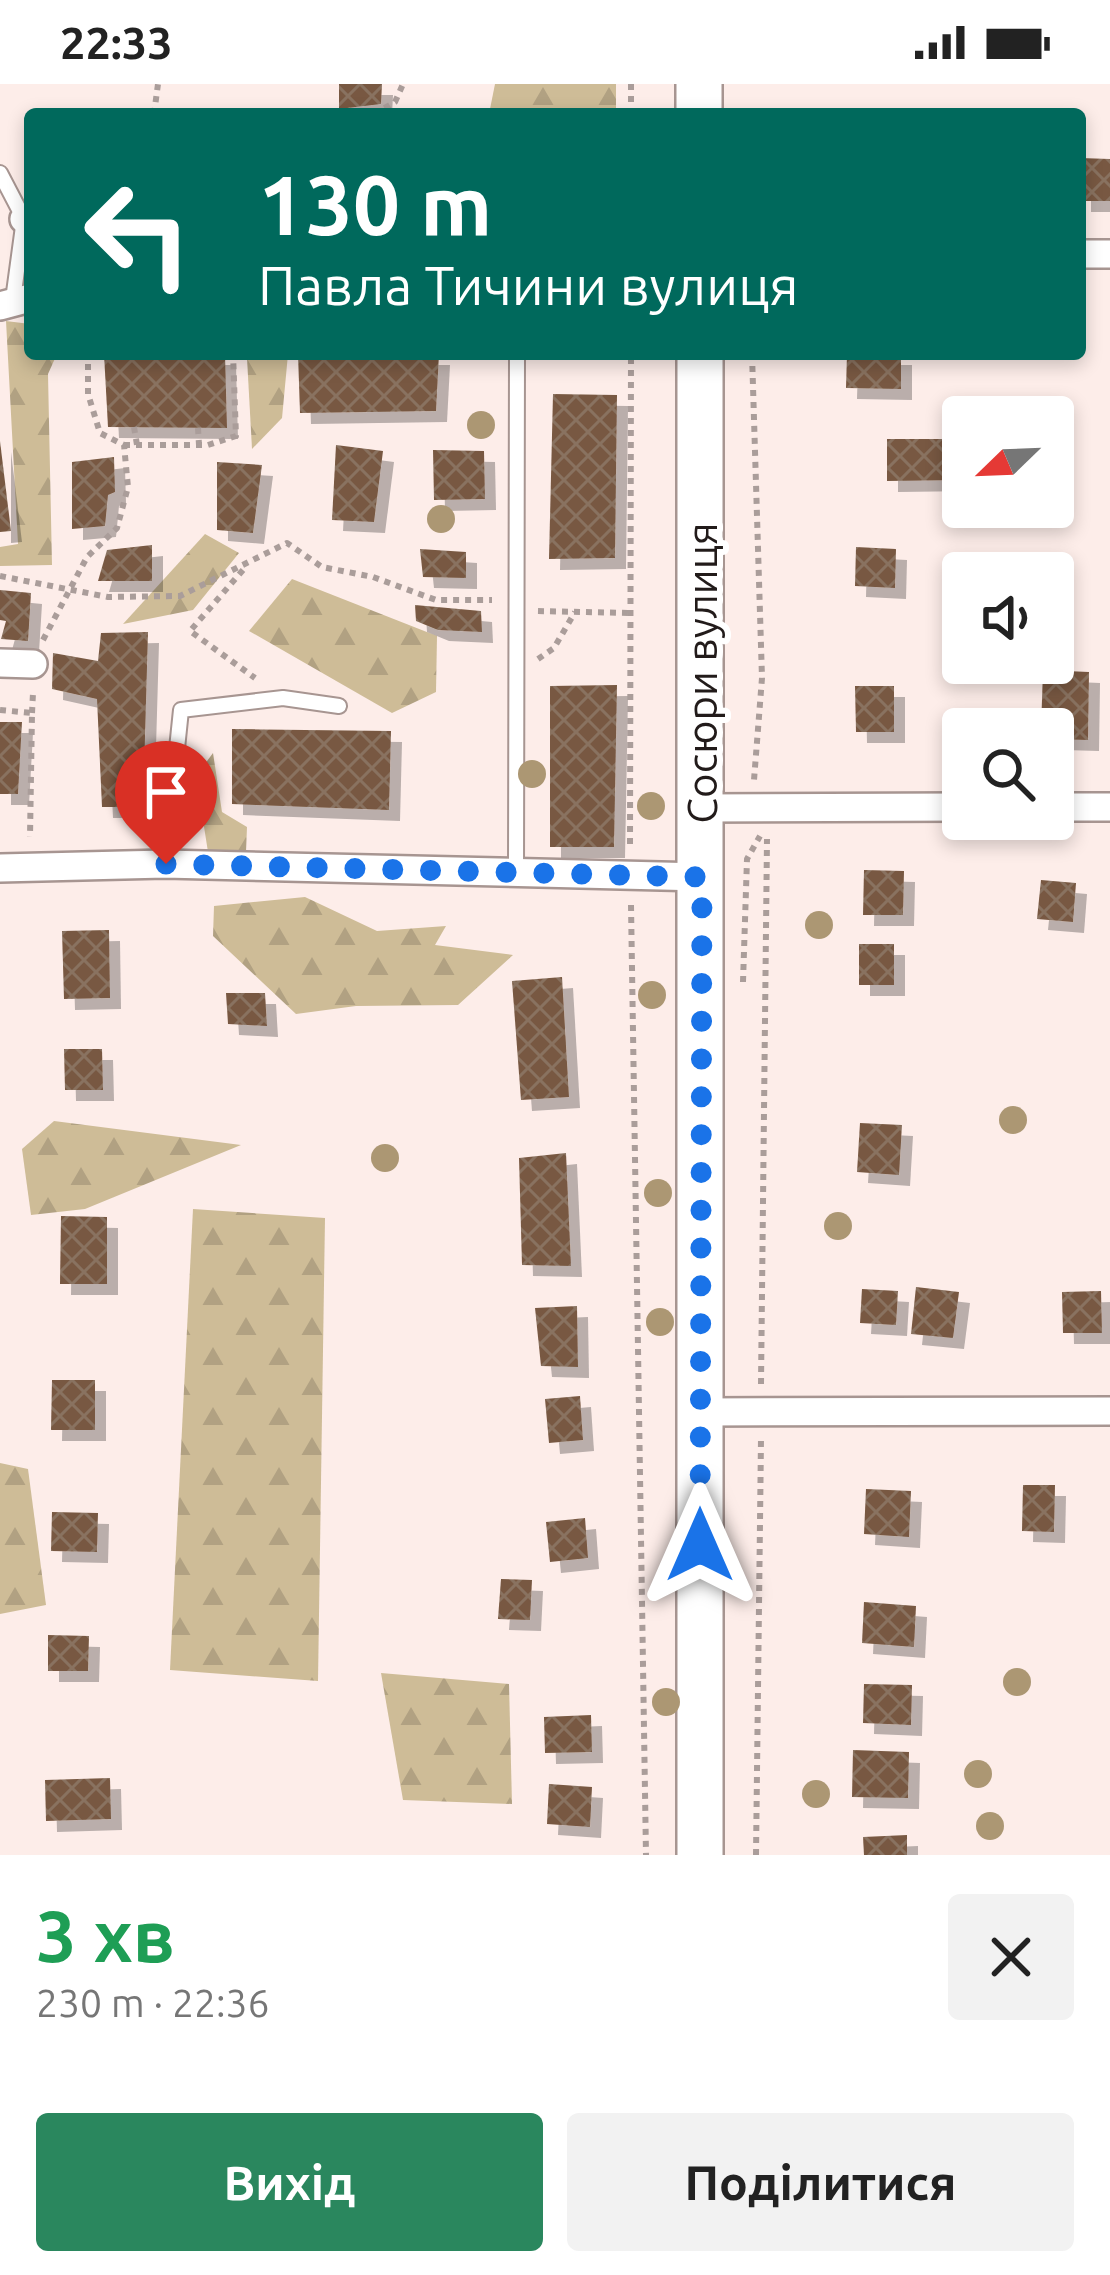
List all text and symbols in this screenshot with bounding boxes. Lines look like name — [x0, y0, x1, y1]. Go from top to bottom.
text: 22:33 — [60, 17, 173, 68]
icon: left — [60, 156, 216, 312]
text: 130 m — [258, 157, 492, 251]
text: Павла Тичини вулиця — [258, 255, 799, 315]
north arrow — [942, 396, 1074, 528]
map controls — [942, 396, 1074, 840]
street label: Сосюри вулиця — [678, 522, 725, 824]
button: sound — [942, 552, 1074, 684]
button: search — [942, 708, 1074, 840]
pin — [115, 741, 217, 864]
icon: arrive — [133, 759, 199, 825]
position arrow — [637, 1482, 763, 1608]
button: close — [948, 1894, 1074, 2020]
text: 3 хв — [36, 1895, 175, 1976]
text: 230 m · 22:36 — [36, 1981, 270, 2024]
button: Вихід — [36, 2113, 543, 2251]
button: Поділитися — [567, 2113, 1074, 2251]

